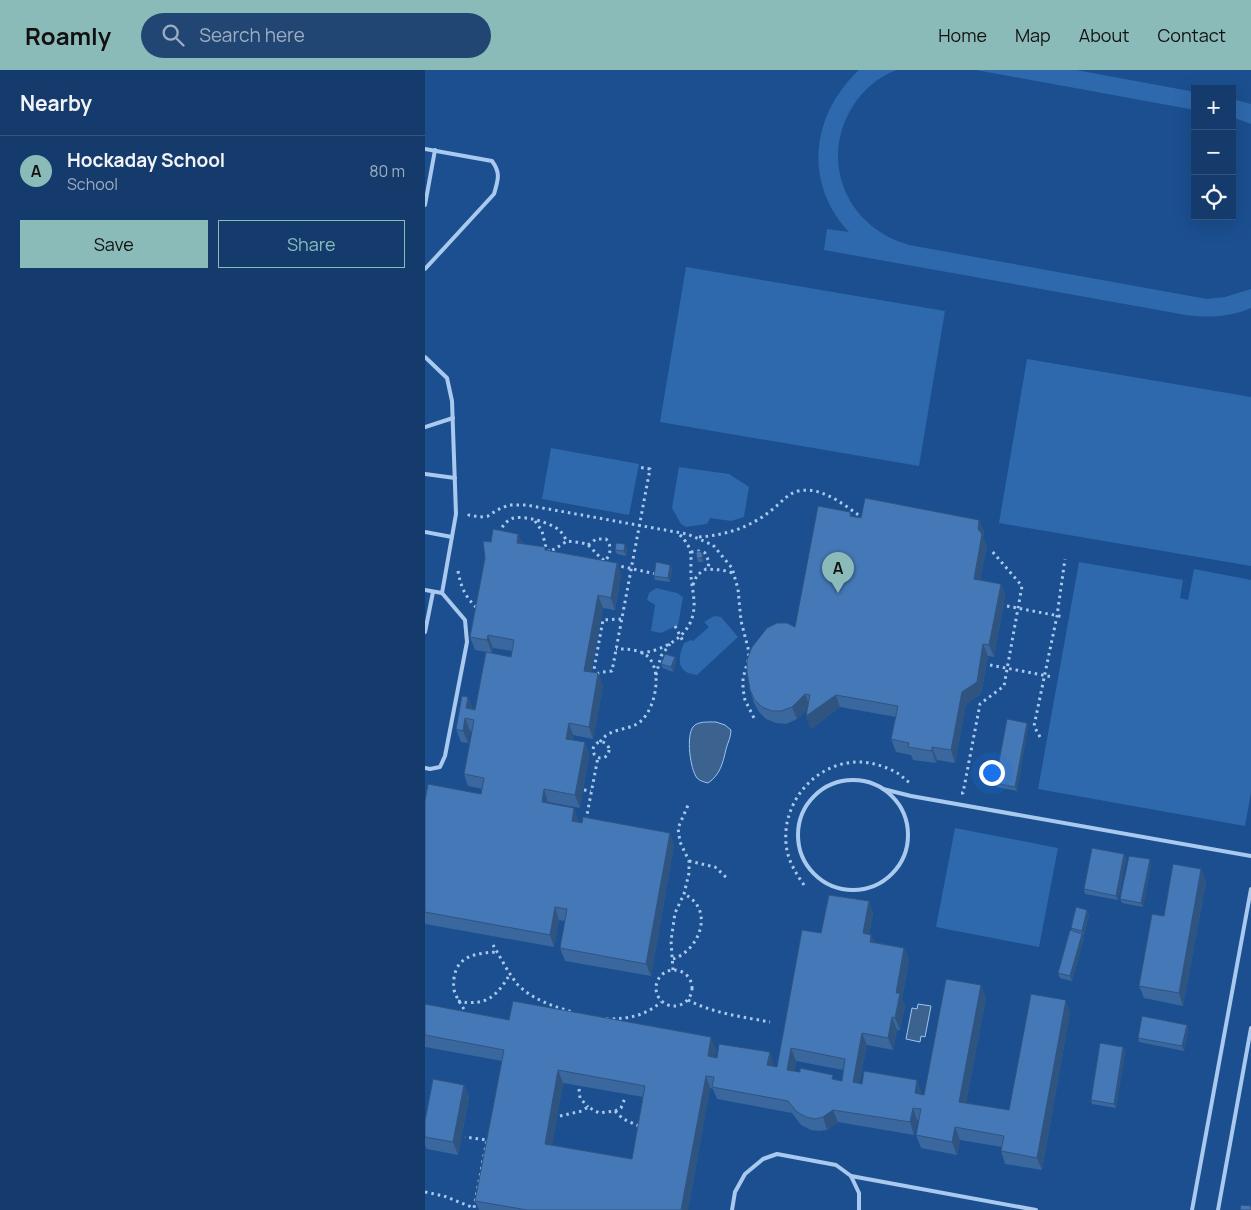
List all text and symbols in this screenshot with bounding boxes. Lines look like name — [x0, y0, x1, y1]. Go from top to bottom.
search box — [141, 13, 491, 58]
text: Roamly — [25, 19, 111, 52]
icon: search — [159, 21, 187, 49]
text: Search here — [199, 22, 305, 48]
text: Home — [938, 23, 987, 47]
text: Map — [1015, 23, 1051, 47]
text: About — [1079, 23, 1129, 47]
text: Contact — [1157, 23, 1226, 47]
map controls — [1191, 85, 1236, 220]
button: + — [1191, 85, 1236, 130]
text: Nearby — [20, 89, 92, 117]
button: − — [1191, 130, 1236, 175]
text: Hockaday School — [67, 147, 225, 173]
text: A — [31, 160, 41, 182]
text: 80 m — [369, 160, 405, 182]
text: School — [67, 173, 118, 195]
button: locate — [1191, 175, 1236, 220]
button: Save — [20, 220, 208, 268]
button: Share — [218, 220, 405, 268]
pin: A — [822, 552, 854, 593]
your location — [979, 760, 1005, 786]

